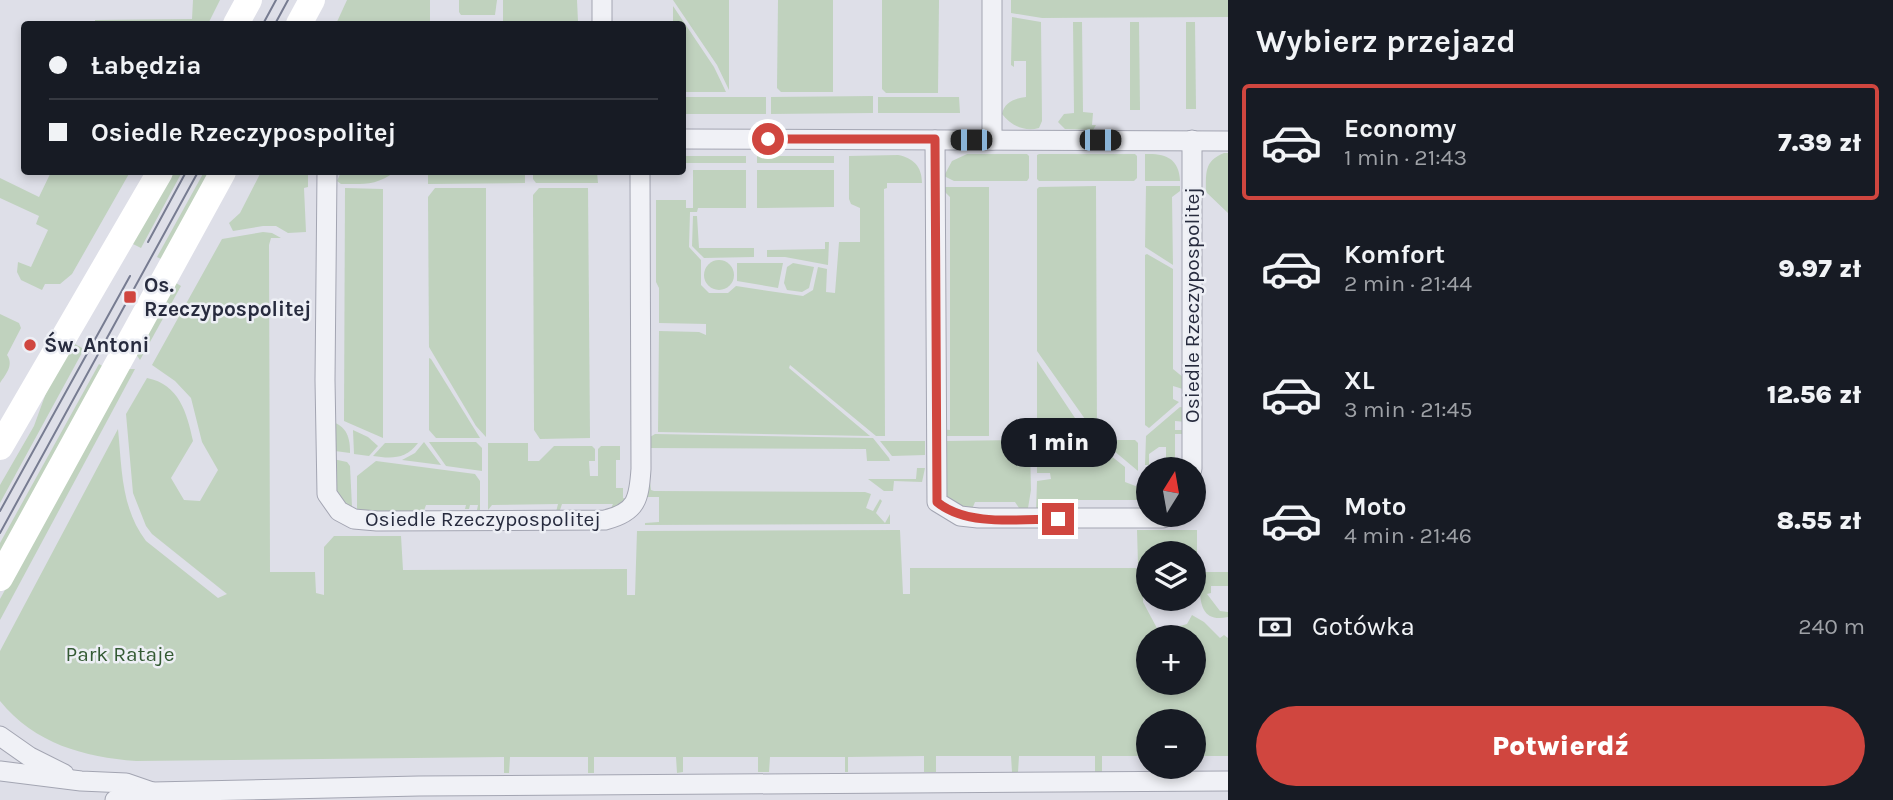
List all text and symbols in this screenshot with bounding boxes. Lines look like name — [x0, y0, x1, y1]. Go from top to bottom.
text: Wybierz przejazd — [1256, 23, 1516, 60]
text: Łabędzia — [91, 50, 201, 81]
icon: car — [1260, 111, 1323, 174]
text: Economy — [1344, 113, 1456, 144]
text: Osiedle Rzeczypospolitej — [91, 117, 396, 148]
route start — [752, 123, 784, 155]
text: 7.39 zł — [1778, 127, 1861, 158]
car — [951, 130, 993, 151]
car — [1080, 130, 1122, 151]
text: 1 min · 21:43 — [1344, 144, 1467, 171]
street label: Osiedle Rzeczypospolitej — [1180, 187, 1204, 423]
icon: car — [1260, 237, 1323, 300]
text: Komfort — [1344, 239, 1445, 270]
text: 9.97 zł — [1778, 253, 1861, 284]
text: 2 min · 21:44 — [1344, 270, 1472, 297]
place label: Os. Rzeczypospolitej — [144, 273, 311, 321]
marker: Os. Rzeczypospolitej — [122, 289, 138, 305]
place label: Św. Antoni — [44, 331, 150, 357]
marker: Św. Antoni — [22, 337, 38, 353]
icon: car — [1260, 363, 1323, 426]
text: XL — [1344, 365, 1375, 396]
text: 12.56 zł — [1767, 379, 1861, 410]
text: 3 min · 21:45 — [1344, 396, 1472, 423]
callout: 1 min — [1000, 418, 1116, 466]
text: 1 min — [1029, 429, 1089, 456]
north arrow — [1136, 457, 1206, 527]
map controls — [1136, 457, 1206, 779]
icon: car — [1260, 489, 1323, 552]
text: Moto — [1344, 491, 1406, 522]
route end — [1042, 503, 1074, 535]
text: 8.55 zł — [1776, 505, 1861, 536]
street label: Osiedle Rzeczypospolitej — [365, 507, 601, 531]
text: 4 min · 21:46 — [1344, 522, 1472, 549]
button: layers — [1136, 541, 1206, 611]
icon: cash — [1256, 608, 1294, 646]
text: Gotówka — [1312, 611, 1415, 642]
text: 240 m — [1798, 613, 1865, 640]
button: + — [1136, 625, 1206, 695]
park label: Park Rataje — [66, 642, 174, 666]
button: Potwierdź — [1256, 706, 1865, 786]
button: − — [1136, 709, 1206, 779]

